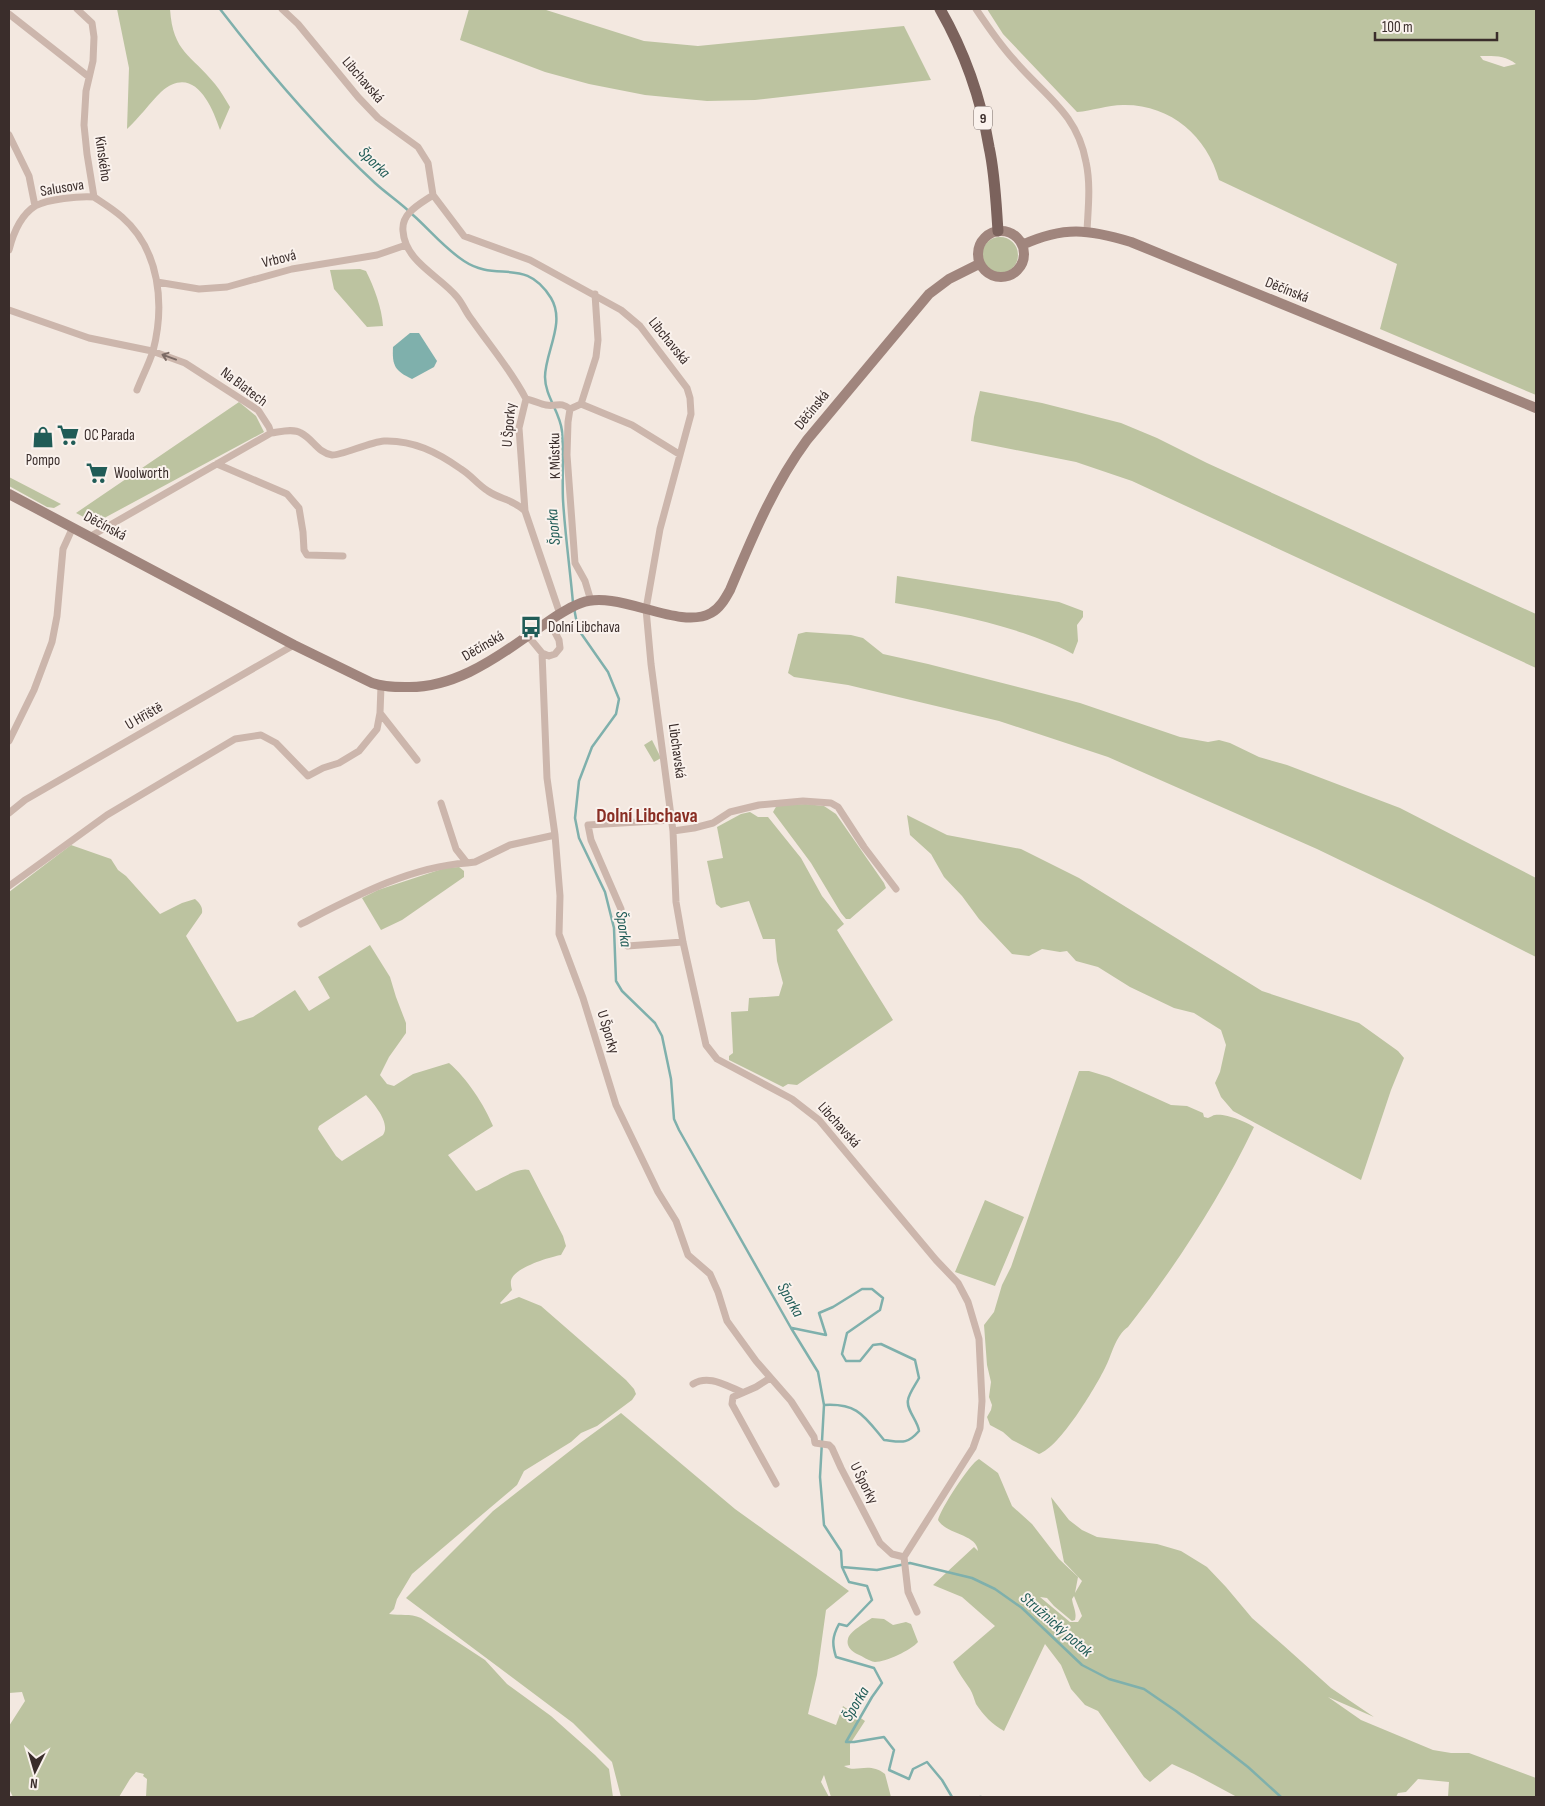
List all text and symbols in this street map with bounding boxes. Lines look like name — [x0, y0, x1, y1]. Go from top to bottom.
scale bar — [1375, 10, 1498, 42]
text: 100 m — [1382, 18, 1413, 37]
street label: Libchavská — [338, 53, 388, 107]
road number: 9 — [974, 106, 992, 130]
street label: Kinského — [90, 135, 116, 183]
water label: Šporka — [354, 144, 394, 183]
street label: Salusova — [39, 175, 85, 201]
street label: Vrbová — [260, 246, 298, 272]
street label: Děčínská — [1262, 273, 1312, 307]
street label: Libchavská — [644, 314, 694, 369]
one-way arrow — [161, 352, 177, 361]
street label: Na Blatech — [217, 363, 271, 411]
street label: Děčínská — [790, 386, 834, 434]
street label: U Šporky — [498, 402, 520, 448]
supermarket icon: OC Parada — [55, 422, 81, 448]
shop icon: Pompo — [30, 424, 56, 450]
place label: OC Parada — [84, 426, 135, 445]
street label: K Můstku — [545, 433, 565, 479]
place label: Pompo — [26, 451, 60, 470]
supermarket icon: Woolworth — [84, 460, 110, 486]
place label: Woolworth — [114, 464, 169, 483]
street label: Děčínská — [80, 507, 130, 545]
water label: Šporka — [543, 508, 565, 546]
bus stop icon: Dolní Libchava — [518, 614, 544, 640]
place label: Dolní Libchava — [548, 618, 620, 637]
street label: Děčínská — [459, 626, 508, 666]
street label: U Hřiště — [122, 698, 166, 734]
street label: Libchavská — [664, 722, 690, 780]
district label: Dolní Libchava — [596, 804, 698, 828]
water label: Šporka — [611, 910, 635, 949]
street label: U Šporky — [592, 1008, 624, 1056]
street label: Libchavská — [813, 1098, 865, 1152]
water label: Šporka — [773, 1280, 808, 1321]
street label: U Šporky — [845, 1459, 883, 1507]
water label: Stružnický potok — [1016, 1589, 1096, 1662]
water label: Šporka — [838, 1683, 874, 1724]
north arrow — [10, 1746, 60, 1796]
text: N — [29, 1775, 38, 1792]

